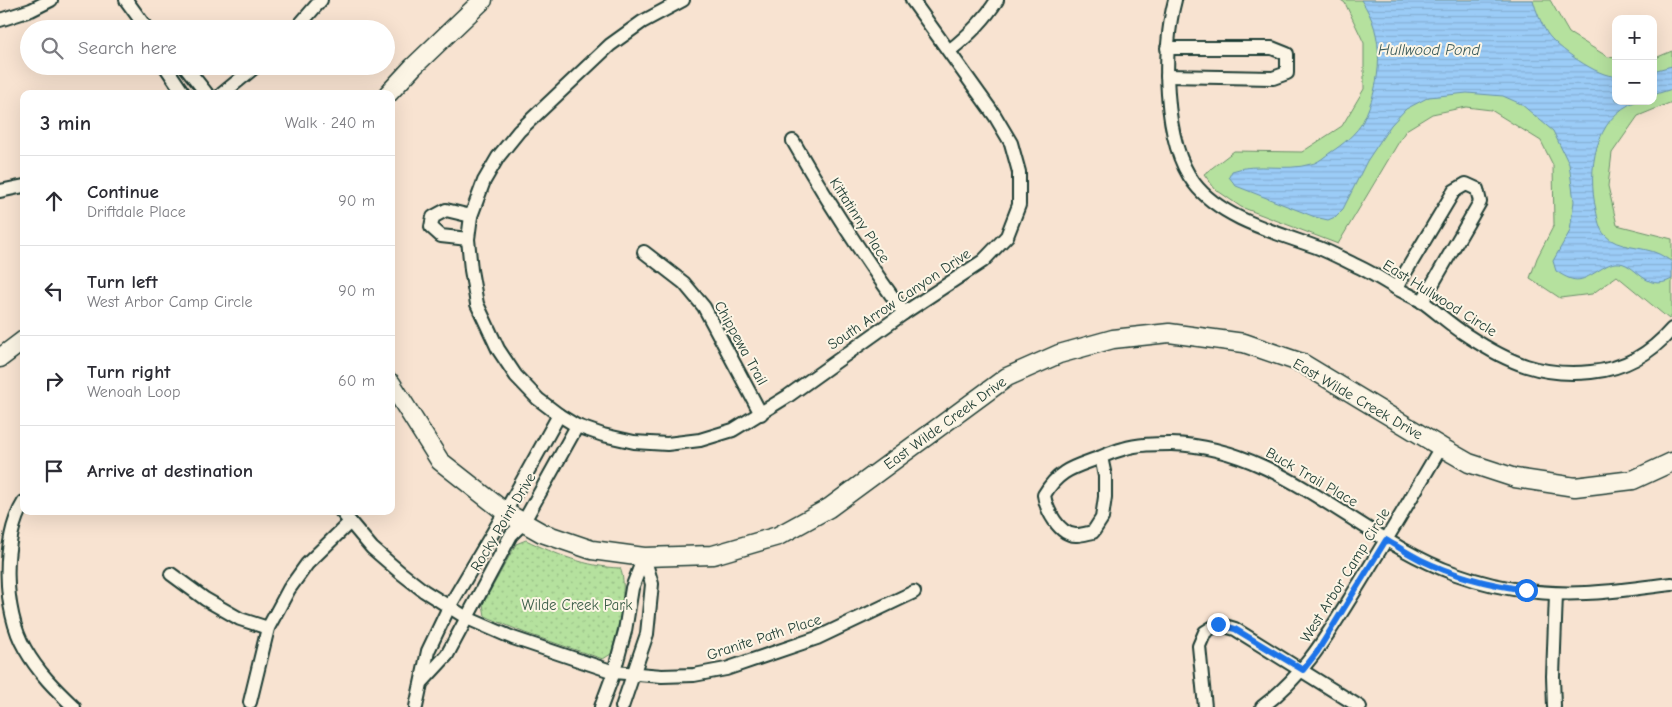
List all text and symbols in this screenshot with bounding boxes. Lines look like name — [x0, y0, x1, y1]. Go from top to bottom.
map controls — [1612, 15, 1657, 105]
button: + — [1612, 15, 1657, 60]
search box — [20, 20, 395, 75]
icon: search — [38, 34, 66, 62]
text: Search here — [78, 37, 177, 59]
water label: Hullwood Pond — [1378, 41, 1480, 59]
button: − — [1612, 60, 1657, 105]
text: 3 min — [40, 111, 91, 135]
text: Walk · 240 m — [285, 114, 375, 132]
street label: Kittatinny Place — [826, 174, 894, 266]
text: Continue — [87, 181, 159, 203]
icon: ahead — [40, 187, 68, 215]
text: 90 m — [338, 192, 375, 210]
text: Driftdale Place — [87, 203, 186, 221]
street label: South Arrow Canyon Drive — [824, 244, 974, 354]
street label: East Hullwood Circle — [1380, 256, 1501, 341]
text: Turn left — [87, 271, 158, 293]
icon: left — [40, 277, 68, 305]
text: 90 m — [338, 282, 375, 300]
text: West Arbor Camp Circle — [87, 293, 252, 311]
street label: Chippewa Trail — [710, 298, 772, 388]
street label: East Wilde Creek Drive — [1290, 354, 1427, 444]
text: Turn right — [87, 361, 171, 383]
icon: right — [40, 367, 68, 395]
text: 60 m — [338, 372, 375, 390]
street label: East Wilde Creek Drive — [880, 372, 1010, 473]
text: Wenoah Loop — [87, 383, 180, 401]
street label: Buck Trail Place — [1263, 443, 1362, 511]
icon: arrive — [40, 457, 68, 485]
text: Arrive at destination — [87, 460, 253, 482]
street label: Rocky Point Drive — [466, 469, 540, 575]
street label: West Arbor Camp Circle — [1296, 504, 1394, 646]
route start — [1515, 579, 1538, 602]
park label: Wilde Creek Park — [521, 596, 633, 614]
street label: Granite Path Place — [705, 610, 824, 664]
route end — [1207, 613, 1230, 636]

